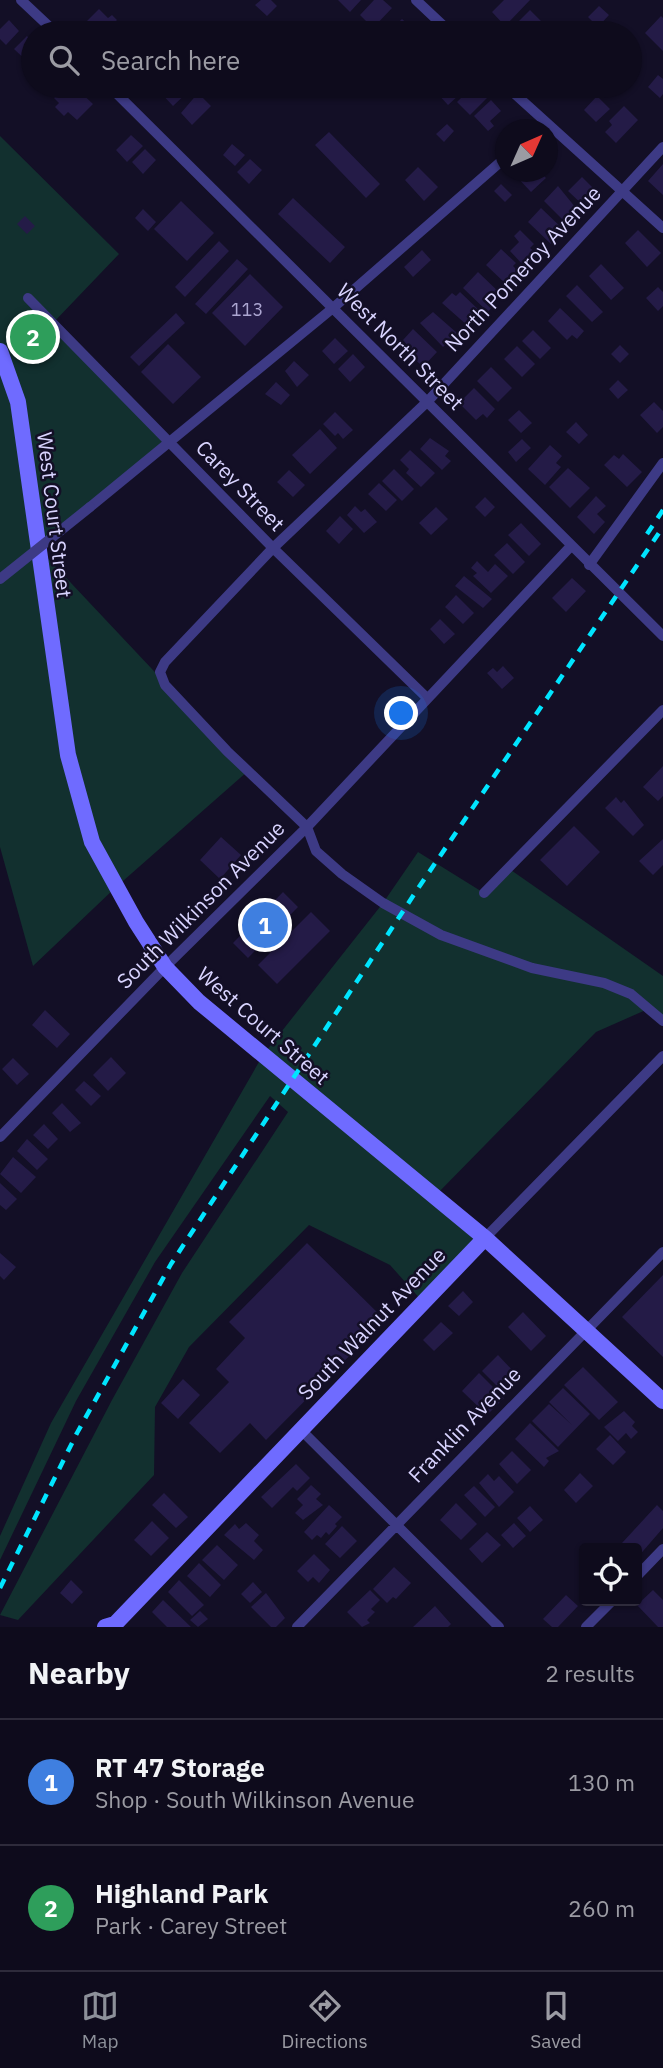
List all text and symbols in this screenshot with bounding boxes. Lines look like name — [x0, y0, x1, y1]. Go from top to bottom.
search box — [21, 21, 642, 98]
icon: search — [45, 41, 83, 79]
text: Search here — [101, 43, 240, 77]
north arrow — [495, 119, 558, 182]
street label: North Pomeroy Avenue — [438, 179, 607, 357]
street label: West North Street — [331, 277, 470, 416]
house number: 113 — [231, 298, 263, 321]
pin: 2 — [10, 311, 56, 363]
street label: West Court Street — [31, 430, 79, 599]
street label: Carey Street — [190, 434, 291, 537]
your location — [384, 696, 418, 730]
street label: South Wilkinson Avenue — [110, 814, 290, 994]
pin: 1 — [242, 899, 288, 951]
street label: West Court Street — [192, 960, 336, 1091]
street label: South Walnut Avenue — [291, 1241, 451, 1406]
street label: Franklin Avenue — [402, 1360, 527, 1488]
map controls — [579, 1543, 642, 1606]
button: locate — [579, 1543, 642, 1606]
text: Nearby — [28, 1653, 130, 1692]
text: 2 results — [545, 1658, 635, 1688]
text: RT 47 Storage — [95, 1750, 265, 1784]
text: 1 — [44, 1767, 58, 1797]
text: 130 m — [568, 1767, 635, 1797]
text: Shop · South Wilkinson Avenue — [95, 1784, 415, 1814]
text: Highland Park — [95, 1876, 268, 1910]
text: 2 — [44, 1893, 58, 1923]
text: 260 m — [568, 1893, 635, 1923]
text: Park · Carey Street — [95, 1910, 287, 1940]
tab: Map — [81, 1987, 119, 2053]
tab: Directions — [281, 1987, 368, 2053]
tab: Saved — [530, 1987, 582, 2053]

